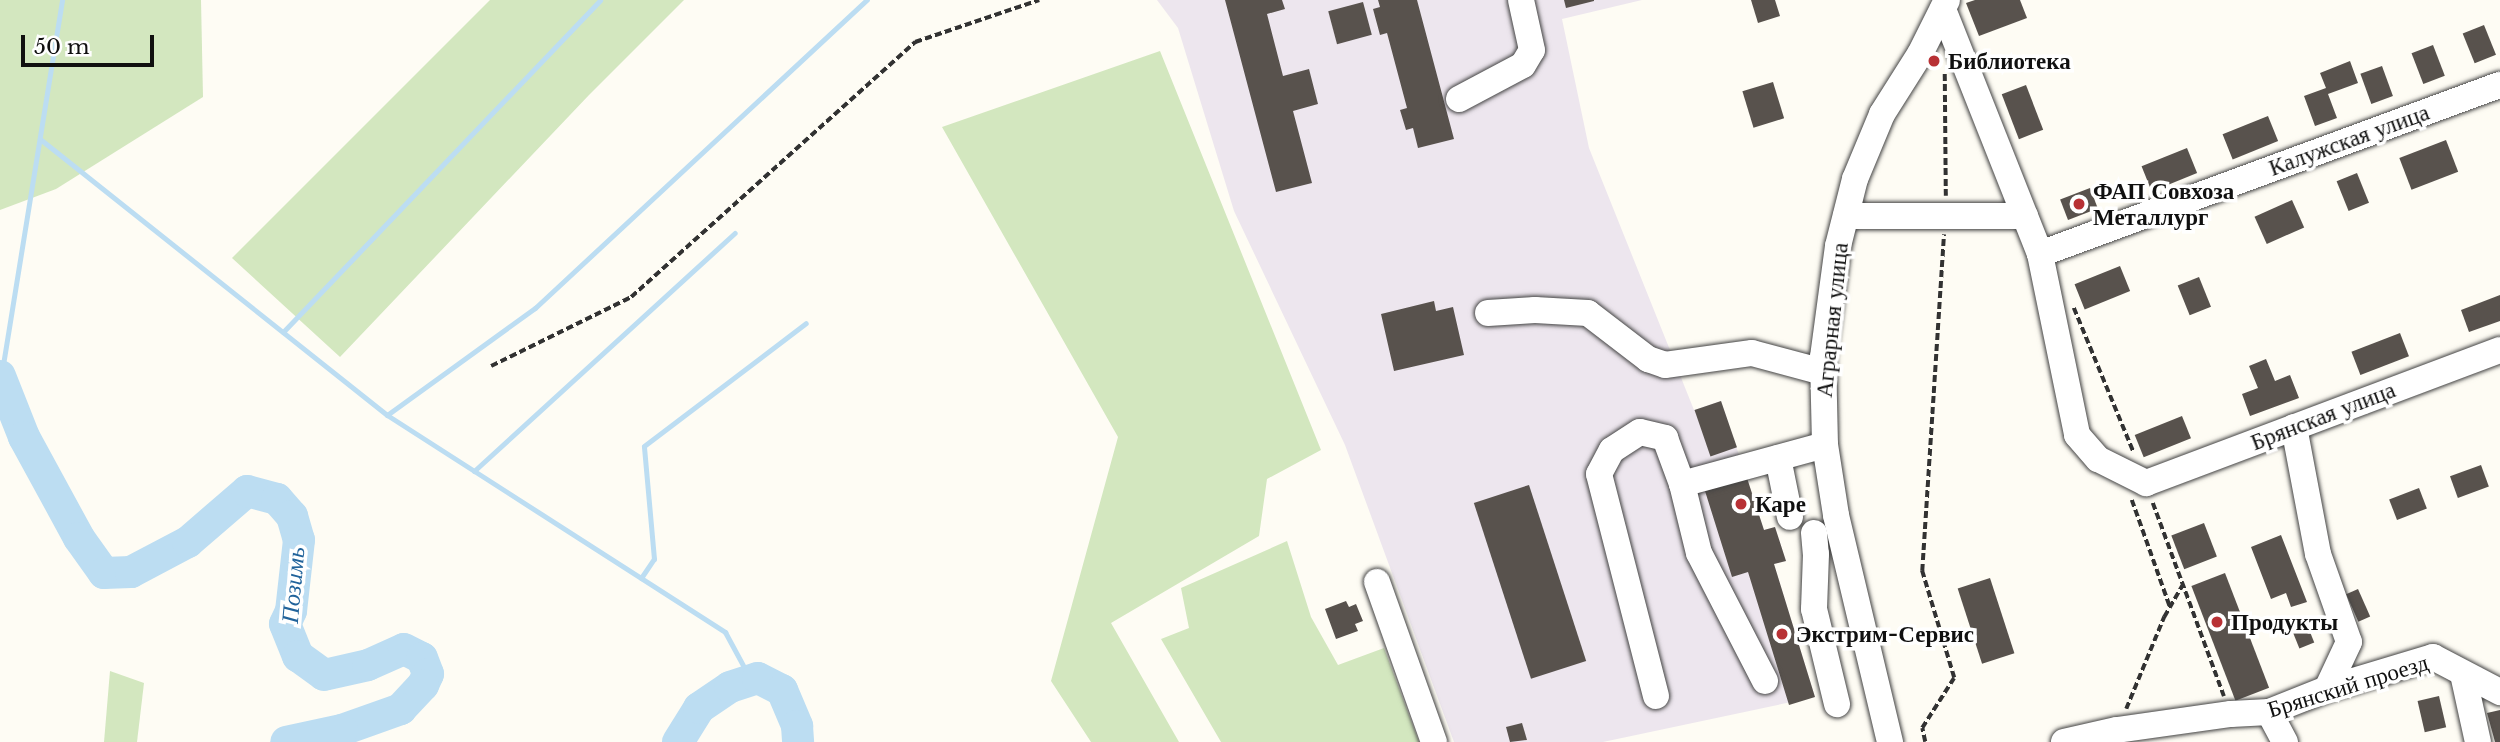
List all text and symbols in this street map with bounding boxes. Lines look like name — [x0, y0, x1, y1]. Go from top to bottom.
scale bar — [24, 21, 158, 65]
text: 50 m — [34, 34, 89, 60]
place label: Библиотека — [1948, 47, 2071, 75]
marker: Библиотека — [1926, 53, 1942, 69]
street label: Калужская улица — [2265, 98, 2433, 182]
place label: ФАП Совхоза Металлург — [2093, 177, 2234, 231]
marker: ФАП Совхоза Металлург — [2071, 196, 2087, 212]
street label: Аграрная улица — [1810, 241, 1854, 399]
street label: Брянская улица — [2247, 376, 2399, 456]
place label: Каре — [1755, 490, 1806, 518]
marker: Каре — [1733, 496, 1749, 512]
water label: Позимь — [275, 546, 311, 624]
place label: Продукты — [2231, 608, 2338, 636]
marker: Продукты — [2209, 614, 2225, 630]
place label: Экстрим-Сервис — [1796, 620, 1974, 648]
marker: Экстрим-Сервис — [1774, 626, 1790, 642]
street label: Брянский проезд — [2264, 648, 2432, 724]

